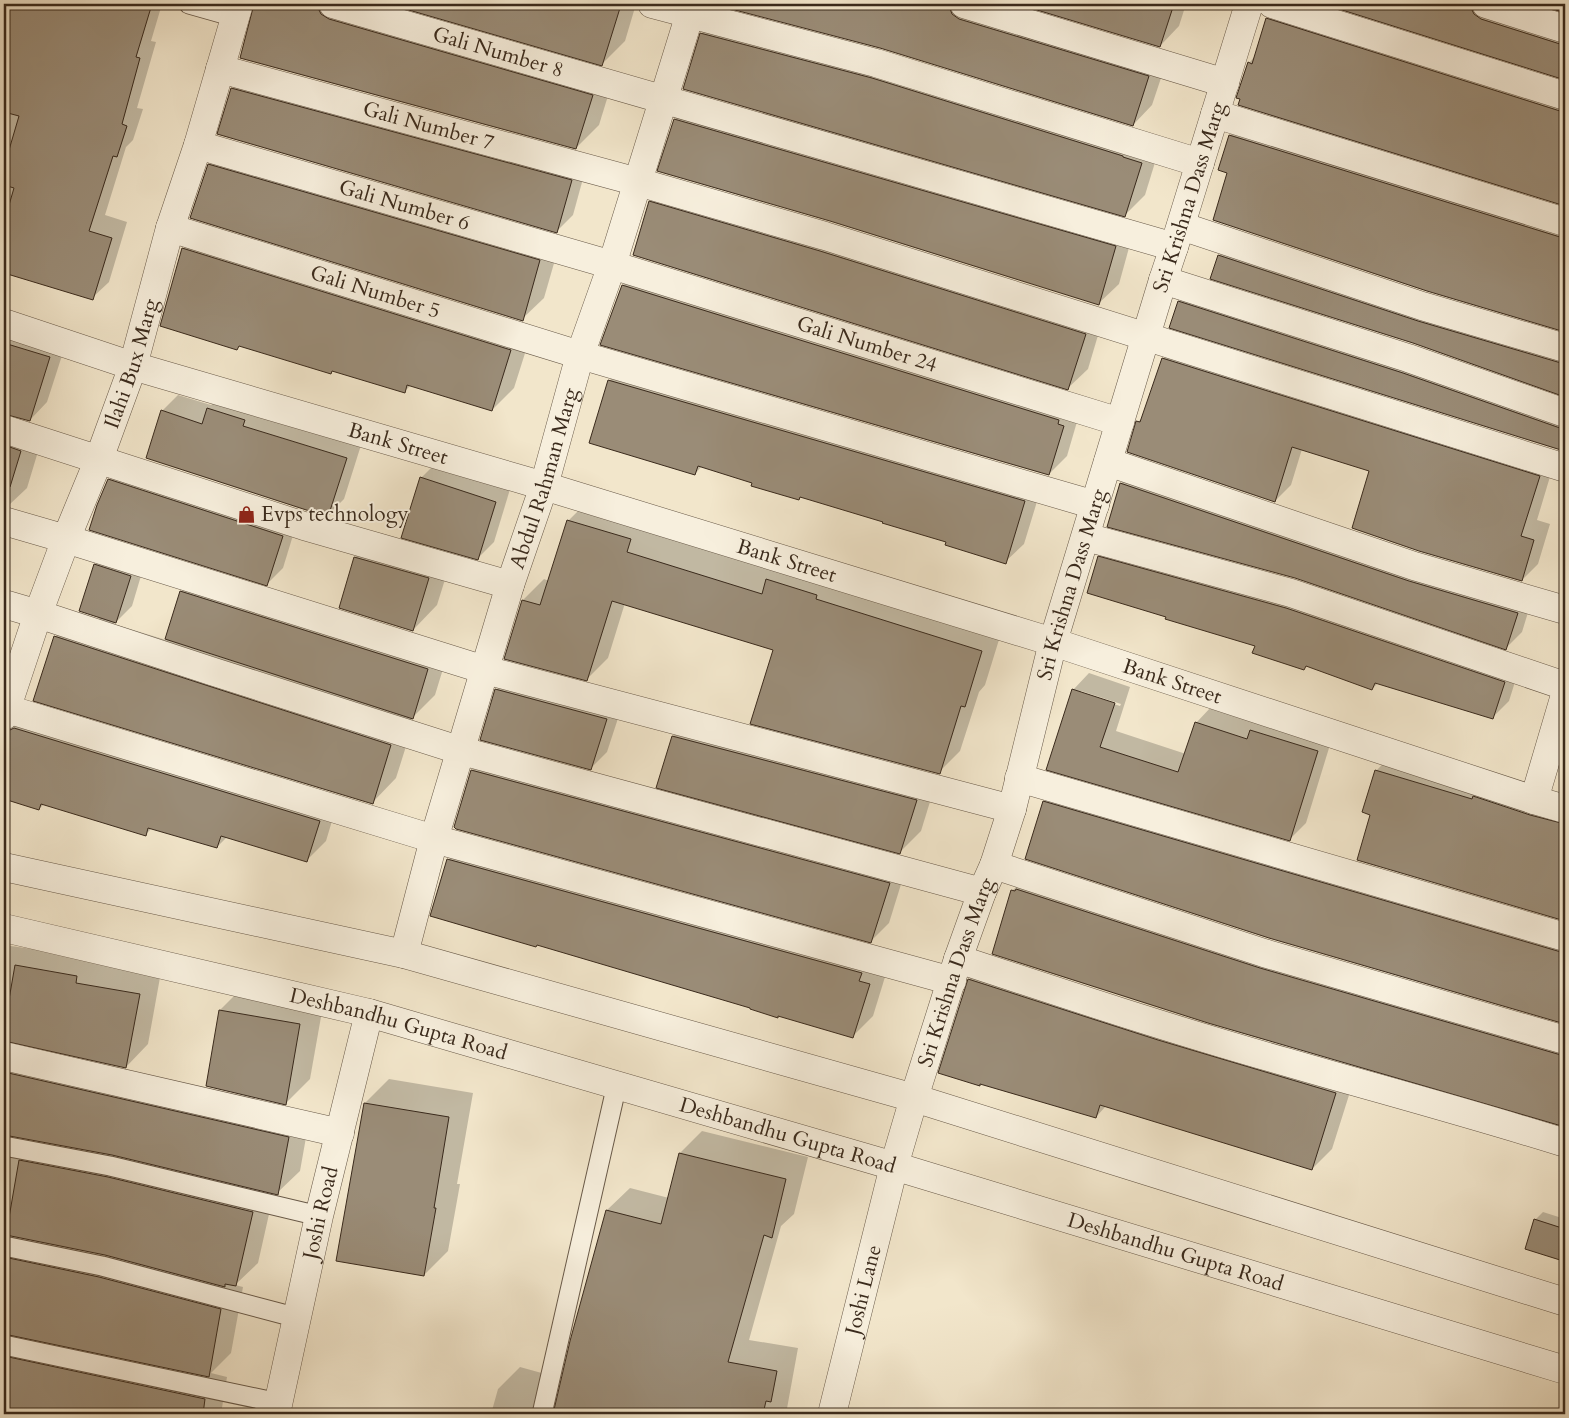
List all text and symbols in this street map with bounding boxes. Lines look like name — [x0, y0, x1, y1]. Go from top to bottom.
street label: Gali Number 8 — [430, 19, 567, 84]
street label: Gali Number 7 — [360, 94, 498, 157]
street label: Sri Krishna Dass Marg — [1146, 98, 1233, 296]
street label: Gali Number 6 — [336, 172, 473, 238]
street label: Gali Number 5 — [307, 258, 444, 325]
street label: Ilahi Bux Marg — [97, 295, 165, 433]
street label: Gali Number 24 — [793, 308, 941, 379]
street label: Abdul Rahman Marg — [502, 384, 585, 573]
street label: Bank Street — [345, 415, 452, 472]
street label: Sri Krishna Dass Marg — [1030, 485, 1113, 683]
place label: Evps technology — [261, 500, 409, 529]
shop icon: Evps technology — [237, 504, 257, 524]
street label: Bank Street — [733, 531, 840, 589]
street label: Bank Street — [1119, 651, 1226, 711]
street label: Sri Krishna Dass Marg — [910, 872, 1001, 1071]
street label: Deshbandhu Gupta Road — [287, 981, 511, 1067]
street label: Deshbandhu Gupta Road — [676, 1090, 900, 1180]
street label: Joshi Road — [295, 1163, 345, 1265]
street label: Deshbandhu Gupta Road — [1064, 1205, 1287, 1298]
street label: Joshi Lane — [837, 1242, 888, 1341]

